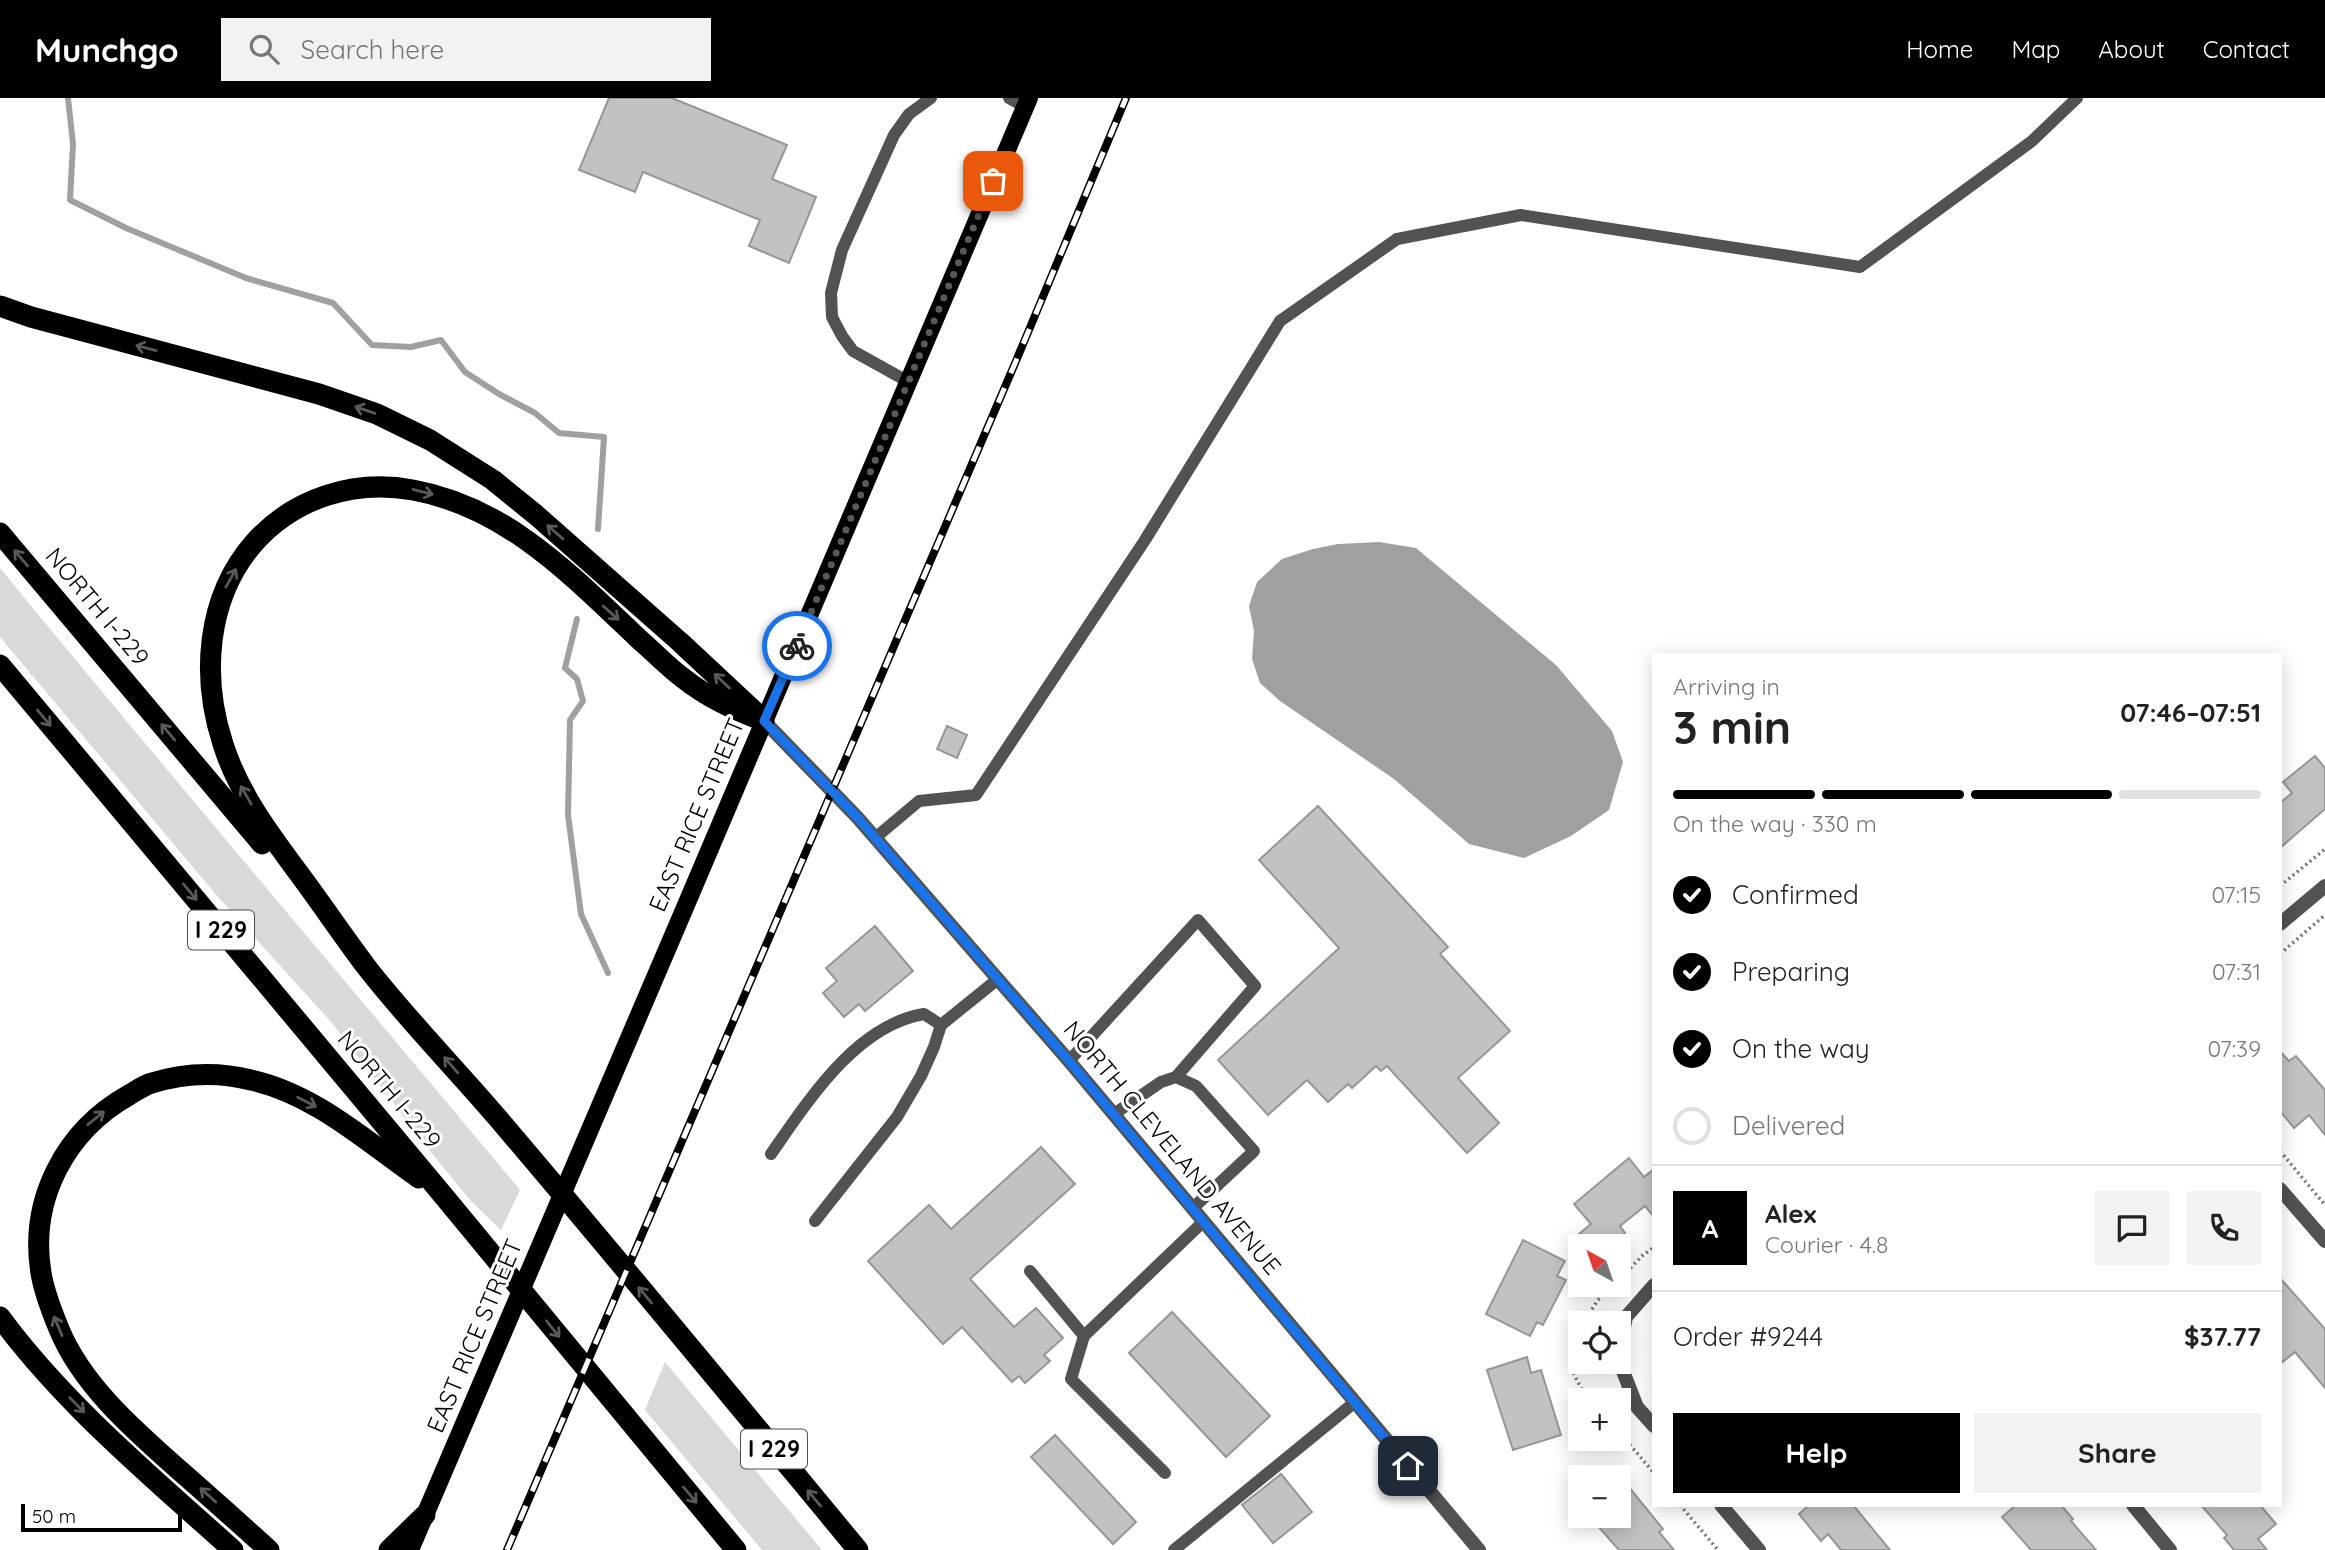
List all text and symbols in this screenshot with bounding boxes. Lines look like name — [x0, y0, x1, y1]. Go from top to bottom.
search box — [221, 18, 711, 81]
text: Munchgo — [35, 29, 179, 70]
icon: search — [245, 30, 283, 68]
text: Search here — [301, 33, 444, 66]
text: Home — [1906, 34, 1973, 64]
text: Map — [2011, 34, 2060, 64]
text: About — [2098, 34, 2165, 64]
text: Contact — [2203, 34, 2290, 64]
pin — [963, 151, 1023, 211]
icon: bag — [974, 162, 1012, 200]
one-way arrow — [135, 341, 158, 354]
one-way arrow — [355, 403, 377, 415]
one-way arrow — [411, 486, 434, 499]
one-way arrow — [547, 524, 565, 540]
street label: NORTH I-229 — [40, 541, 156, 672]
one-way arrow — [13, 549, 29, 567]
one-way arrow — [224, 568, 238, 588]
one-way arrow — [602, 605, 620, 621]
courier — [762, 611, 832, 681]
icon: bike — [778, 627, 816, 665]
text: Arriving in — [1673, 672, 1780, 701]
one-way arrow — [714, 673, 731, 690]
text: 07:46–07:51 — [2120, 696, 2261, 729]
text: 3 min — [1673, 698, 1791, 756]
one-way arrow — [36, 708, 52, 726]
street label: EAST RICE STREET — [642, 713, 750, 916]
one-way arrow — [160, 723, 176, 741]
one-way arrow — [239, 786, 253, 806]
text: On the way · 330 m — [1673, 809, 1877, 838]
icon: check — [1673, 876, 1711, 914]
text: Confirmed — [1732, 878, 1859, 911]
text: 07:15 — [2211, 880, 2261, 909]
one-way arrow — [182, 883, 197, 901]
road number: I 229 — [188, 910, 254, 950]
icon: check — [1673, 953, 1711, 991]
text: Preparing — [1732, 955, 1850, 988]
text: 07:31 — [2212, 957, 2261, 986]
street label: NORTH CLEVELAND AVENUE — [1058, 1014, 1288, 1280]
street label: NORTH I-229 — [332, 1024, 448, 1155]
icon: check — [1673, 1030, 1711, 1068]
text: On the way — [1732, 1032, 1870, 1065]
text: 07:39 — [2208, 1034, 2261, 1063]
one-way arrow — [443, 1056, 459, 1074]
one-way arrow — [296, 1096, 317, 1110]
text: Delivered — [1732, 1109, 1845, 1142]
one-way arrow — [86, 1111, 104, 1126]
button: chat — [2095, 1191, 2169, 1265]
button: phone — [2187, 1191, 2261, 1265]
text: Alex — [1765, 1197, 1816, 1230]
text: A — [1702, 1212, 1718, 1245]
text: Courier · 4.8 — [1765, 1230, 1888, 1259]
street label: EAST RICE STREET — [420, 1234, 528, 1437]
north arrow — [1568, 1234, 1631, 1297]
map controls — [1568, 1234, 1631, 1528]
one-way arrow — [638, 1286, 654, 1304]
button: locate — [1568, 1311, 1631, 1374]
one-way arrow — [51, 1316, 64, 1338]
one-way arrow — [545, 1319, 561, 1337]
text: Order #9244 — [1673, 1320, 1823, 1353]
text: $37.77 — [2184, 1320, 2261, 1353]
button: + — [1568, 1388, 1631, 1451]
one-way arrow — [68, 1396, 85, 1413]
button: Help — [1673, 1413, 1960, 1493]
button: Share — [1974, 1413, 2261, 1493]
road number: I 229 — [741, 1430, 807, 1468]
pin — [1378, 1436, 1438, 1496]
icon: home — [1389, 1447, 1427, 1485]
button: − — [1568, 1465, 1631, 1528]
one-way arrow — [682, 1486, 698, 1504]
one-way arrow — [199, 1487, 217, 1503]
one-way arrow — [807, 1489, 822, 1507]
scale bar — [21, 1501, 182, 1533]
text: 50 m — [32, 1504, 76, 1528]

